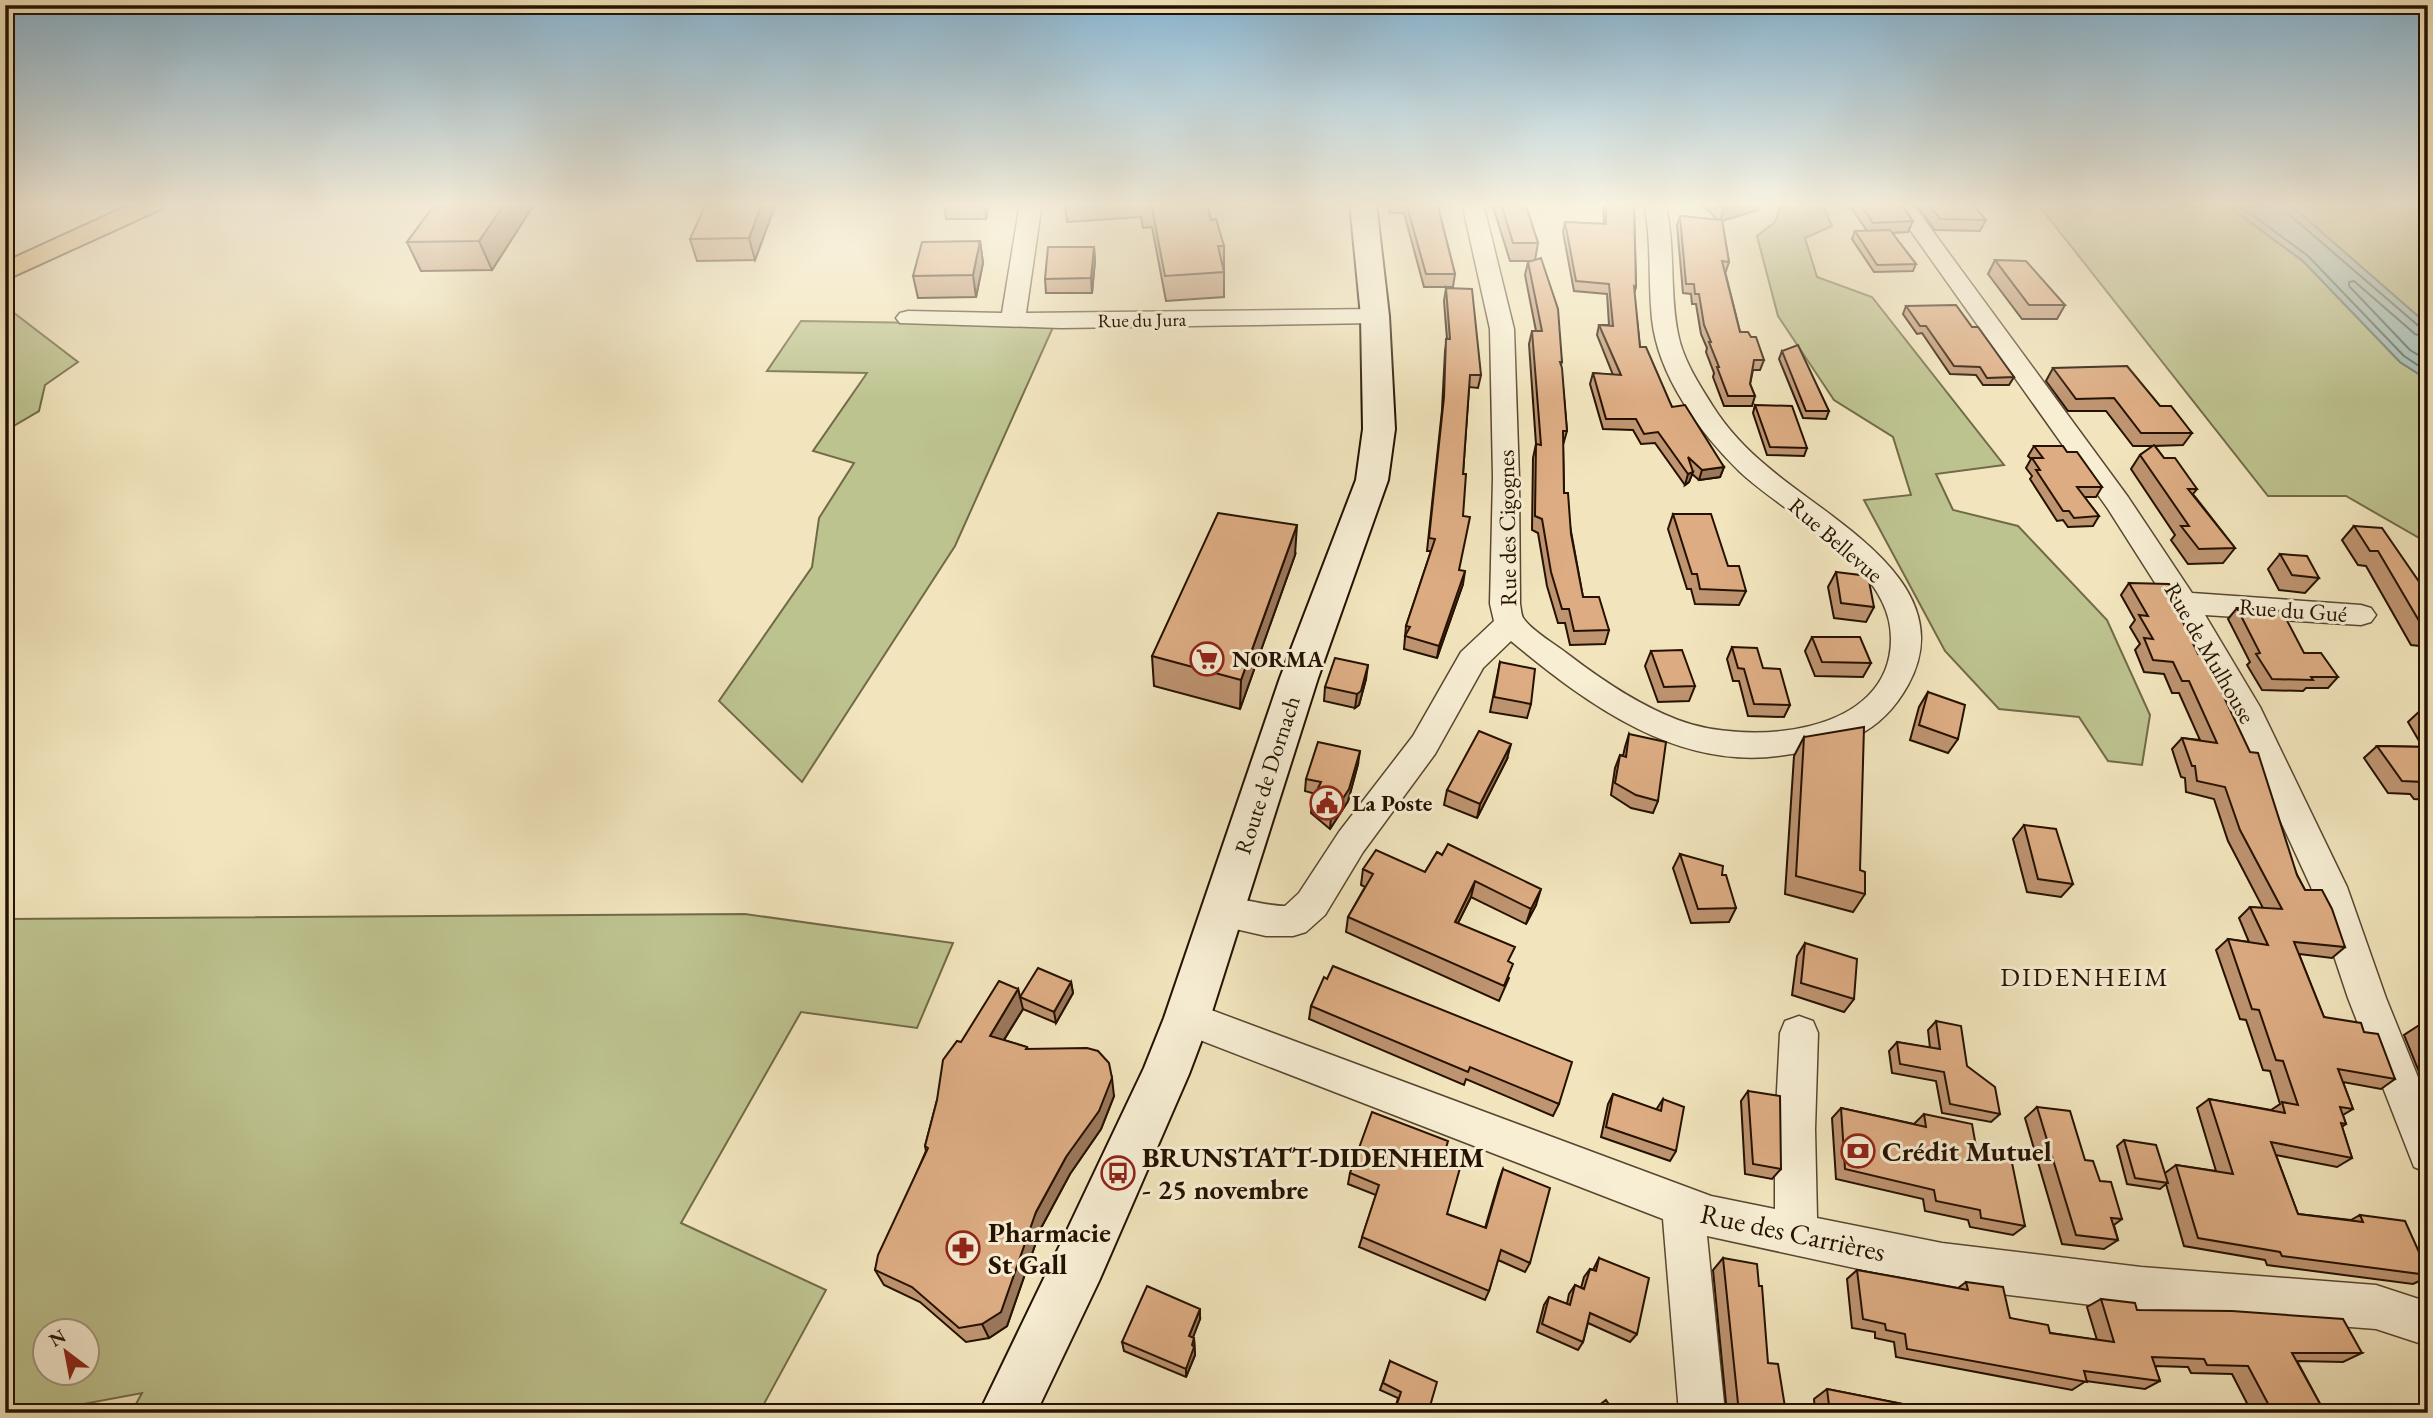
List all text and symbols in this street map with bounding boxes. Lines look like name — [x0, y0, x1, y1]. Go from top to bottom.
street label: Rue du Jura — [1097, 307, 1187, 333]
street label: Rue des Cigognes — [1491, 449, 1523, 607]
street label: Rue Bellevue — [1782, 491, 1890, 589]
street label: Rue de Mulhouse — [2158, 577, 2262, 729]
street label: Rue du Gué — [2238, 591, 2348, 629]
supermarket icon: NORMA — [1188, 640, 1226, 678]
place label: NORMA — [1232, 644, 1324, 674]
street label: Route de Dornach — [1227, 692, 1307, 858]
public building icon: La Poste — [1308, 784, 1346, 822]
place label: La Poste — [1352, 788, 1433, 818]
district label: DIDENHEIM — [2000, 960, 2170, 994]
bank icon: Crédit Mutuel — [1839, 1132, 1877, 1170]
place label: Crédit Mutuel — [1882, 1133, 2052, 1169]
place label: BRUNSTATT-DIDENHEIM - 25 novembre — [1142, 1139, 1485, 1207]
bus stop icon: BRUNSTATT-DIDENHEIM - 25 novembre — [1099, 1154, 1137, 1192]
street label: Rue des Carrières — [1697, 1195, 1889, 1269]
place label: Pharmacie St Gall — [988, 1214, 1111, 1282]
pharmacy icon: Pharmacie St Gall — [944, 1229, 982, 1267]
north arrow — [32, 1316, 102, 1386]
text: N — [44, 1323, 71, 1353]

